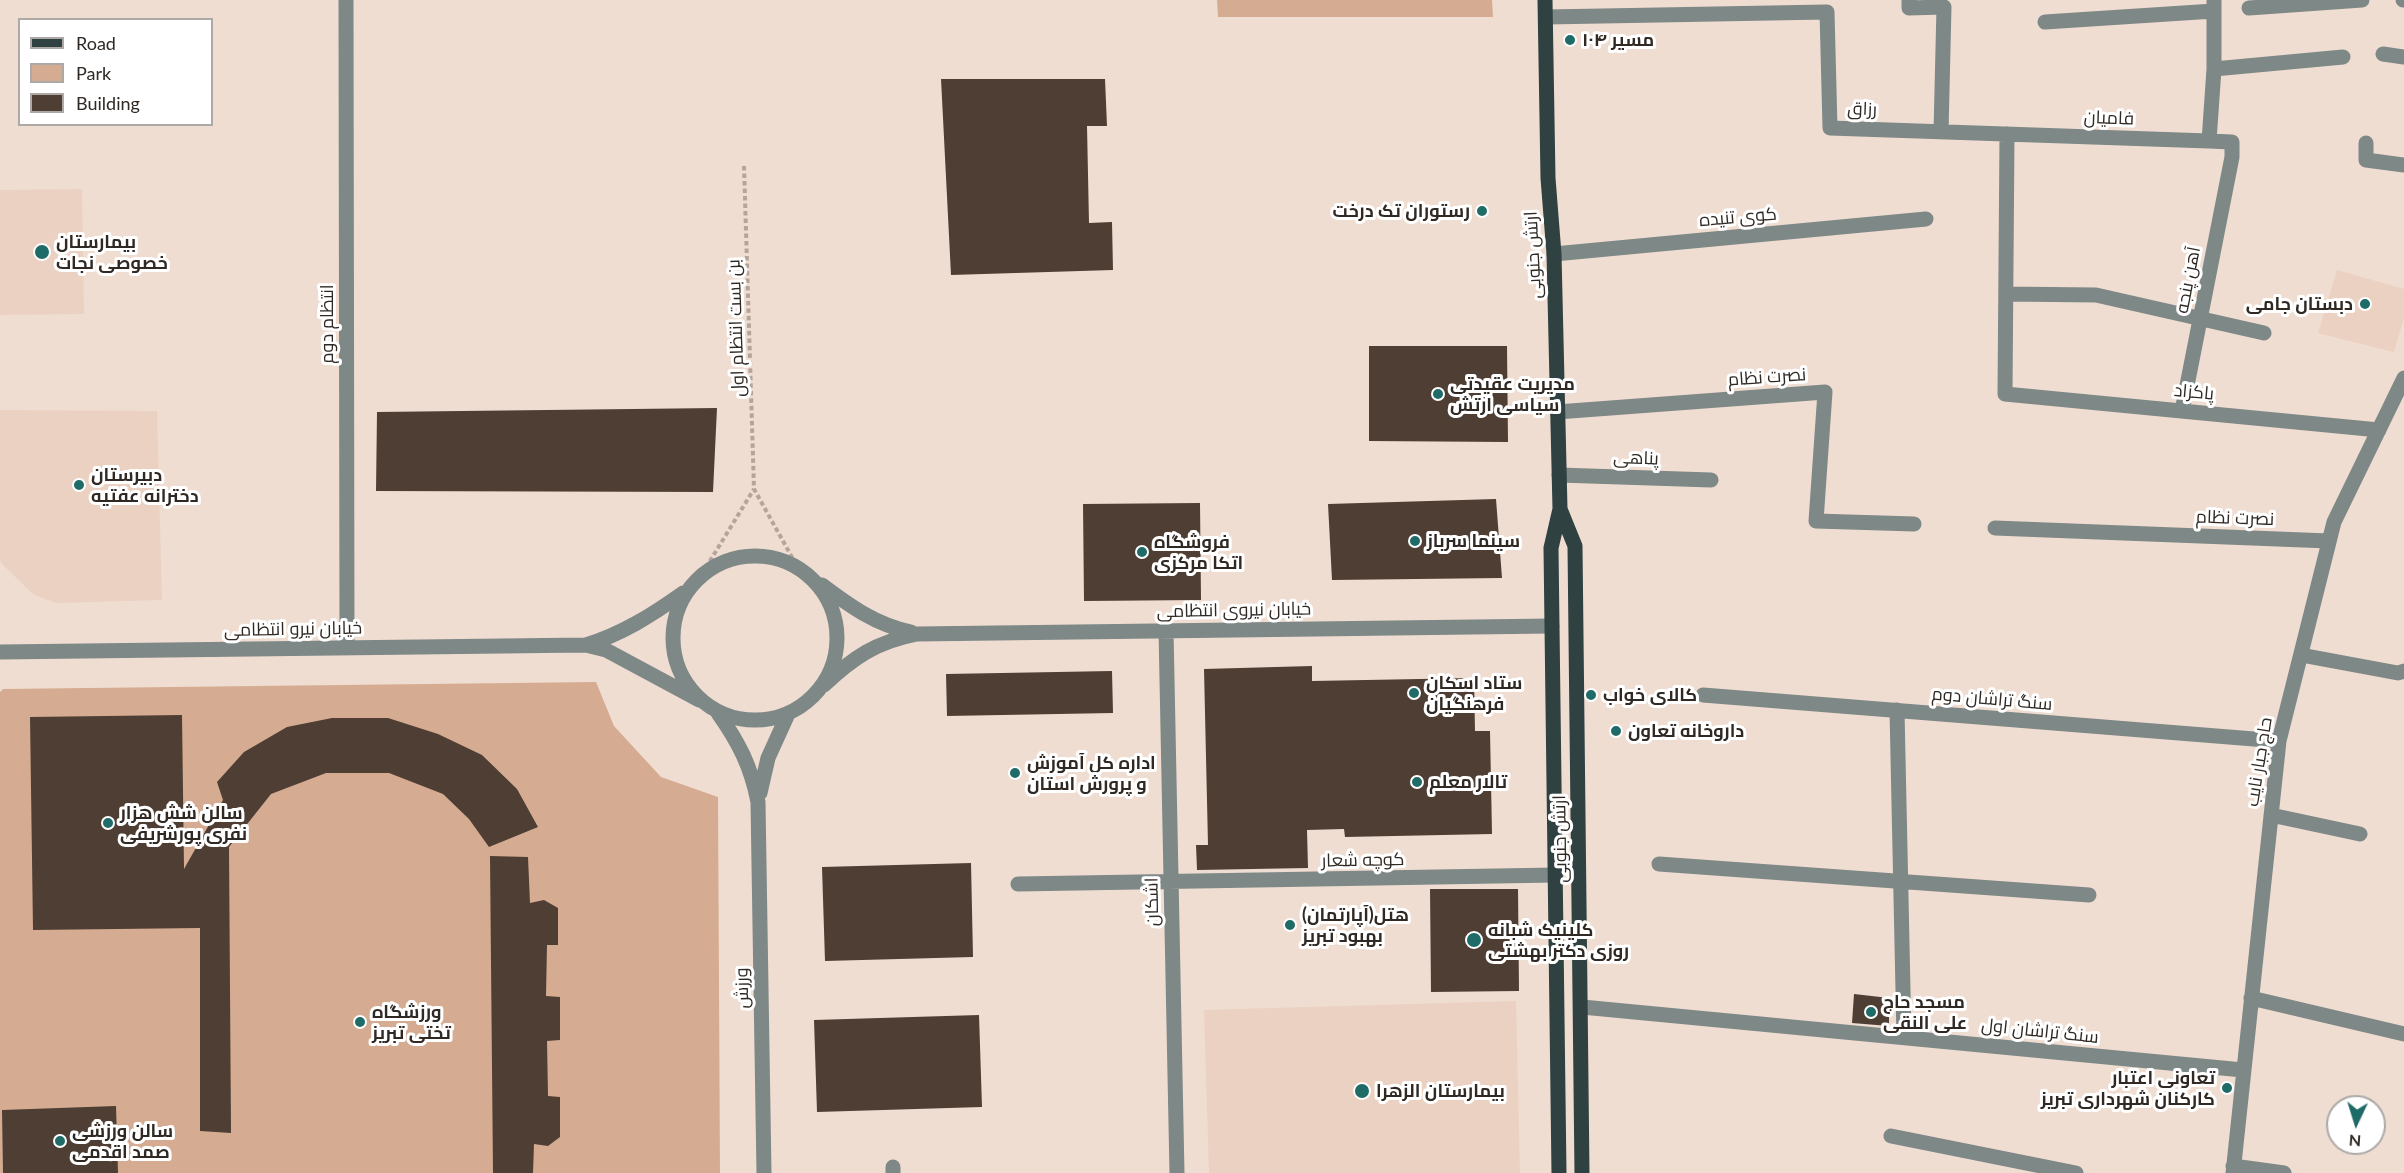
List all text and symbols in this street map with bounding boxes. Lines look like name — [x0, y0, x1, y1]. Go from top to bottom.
legend — [18, 18, 213, 126]
place label: مسیر ۱۰۴ — [1582, 29, 1654, 51]
text: Road — [76, 32, 116, 54]
marker: مسیر ۱۰۴ — [1563, 33, 1577, 47]
text: Park — [76, 62, 111, 84]
text: Building — [76, 92, 140, 114]
street label: رزاق — [1847, 98, 1877, 120]
street label: فامیان — [2083, 106, 2135, 130]
place label: رستوران تک درخت — [1333, 200, 1470, 222]
street label: کوی تنیده — [1698, 203, 1778, 231]
marker: رستوران تک درخت — [1475, 204, 1489, 218]
street label: ارتش جنوبی — [1520, 211, 1546, 299]
place label: بیمارستان خصوصی نجات — [56, 231, 168, 274]
marker: بیمارستان خصوصی نجات — [33, 243, 51, 261]
street label: آهن پنجه — [2171, 245, 2205, 315]
street label: بن بست انتظام اول — [723, 259, 749, 397]
street label: انتظام دوم — [316, 284, 338, 364]
place label: دبستان جامی — [2246, 293, 2353, 315]
marker: دبستان جامی — [2358, 297, 2372, 311]
street label: نصرت نظام — [1727, 363, 1807, 391]
place label: مدیریت عقیدتی سیاسی ارتش — [1450, 373, 1575, 416]
street label: پاکزاد — [2173, 379, 2215, 405]
marker: مدیریت عقیدتی سیاسی ارتش — [1431, 387, 1445, 401]
street label: پناهی — [1613, 446, 1659, 470]
place label: دبیرستان دخترانه عفتیه — [91, 464, 199, 506]
marker: دبیرستان دخترانه عفتیه — [72, 478, 86, 492]
street label: نصرت نظام — [2195, 506, 2275, 530]
place label: سینما سرباز — [1427, 530, 1520, 552]
place label: فروشگاه اتکا مرکزی — [1154, 531, 1243, 574]
marker: سینما سرباز — [1408, 534, 1422, 548]
marker: فروشگاه اتکا مرکزی — [1135, 545, 1149, 559]
street label: خیابان نیروی انتظامی — [1157, 598, 1311, 622]
street label: خیابان نیرو انتظامی — [224, 617, 362, 641]
place label: ستاد اسکان فرهنگیان — [1426, 672, 1522, 714]
street label: سنگ تراشان دوم — [1931, 683, 2053, 715]
place label: کالای خواب — [1603, 684, 1697, 706]
marker: ستاد اسکان فرهنگیان — [1407, 686, 1421, 700]
marker: کالای خواب — [1584, 688, 1598, 702]
street label: حاج جبار نایب — [2241, 716, 2277, 808]
place label: داروخانه تعاون — [1628, 720, 1744, 742]
marker: داروخانه تعاون — [1609, 724, 1623, 738]
place label: اداره کل آموزش و پرورش استان — [1027, 752, 1156, 795]
marker: اداره کل آموزش و پرورش استان — [1008, 766, 1022, 780]
place label: تالار معلم — [1429, 771, 1507, 793]
marker: تالار معلم — [1410, 775, 1424, 789]
street label: ارتش جنوبی — [1548, 795, 1572, 883]
place label: سالن شش هزار نفری پورشریفی — [120, 802, 247, 844]
marker: سالن شش هزار نفری پورشریفی — [101, 816, 115, 830]
street label: کوچه شعار — [1321, 848, 1405, 872]
street label: اشکان — [1141, 877, 1163, 927]
place label: هتل(آپارتمان) بهبود تبریز — [1302, 904, 1409, 946]
marker: هتل(آپارتمان) بهبود تبریز — [1283, 918, 1297, 932]
place label: کلینیک شبانه روزی دکتر بهشتی — [1488, 919, 1629, 962]
marker: کلینیک شبانه روزی دکتر بهشتی — [1465, 931, 1483, 949]
street label: ورزش — [731, 967, 753, 1009]
place label: مسجد حاج علی النقی — [1883, 991, 1967, 1034]
place label: ورزشگاه تختی تبریز — [372, 1001, 451, 1044]
marker: مسجد حاج علی النقی — [1864, 1005, 1878, 1019]
street label: سنگ تراشان اول — [1980, 1014, 2100, 1048]
marker: ورزشگاه تختی تبریز — [353, 1015, 367, 1029]
place label: تعاونی اعتبار کارکنان شهرداری تبریز — [2041, 1067, 2215, 1110]
place label: بیمارستان الزهرا — [1376, 1080, 1505, 1102]
marker: تعاونی اعتبار کارکنان شهرداری تبریز — [2220, 1081, 2234, 1095]
marker: بیمارستان الزهرا — [1353, 1082, 1371, 1100]
north arrow — [2326, 1095, 2386, 1155]
place label: سالن ورزشی صمد اقدمی — [72, 1120, 173, 1162]
text: N — [2348, 1132, 2362, 1151]
marker: سالن ورزشی صمد اقدمی — [53, 1134, 67, 1148]

